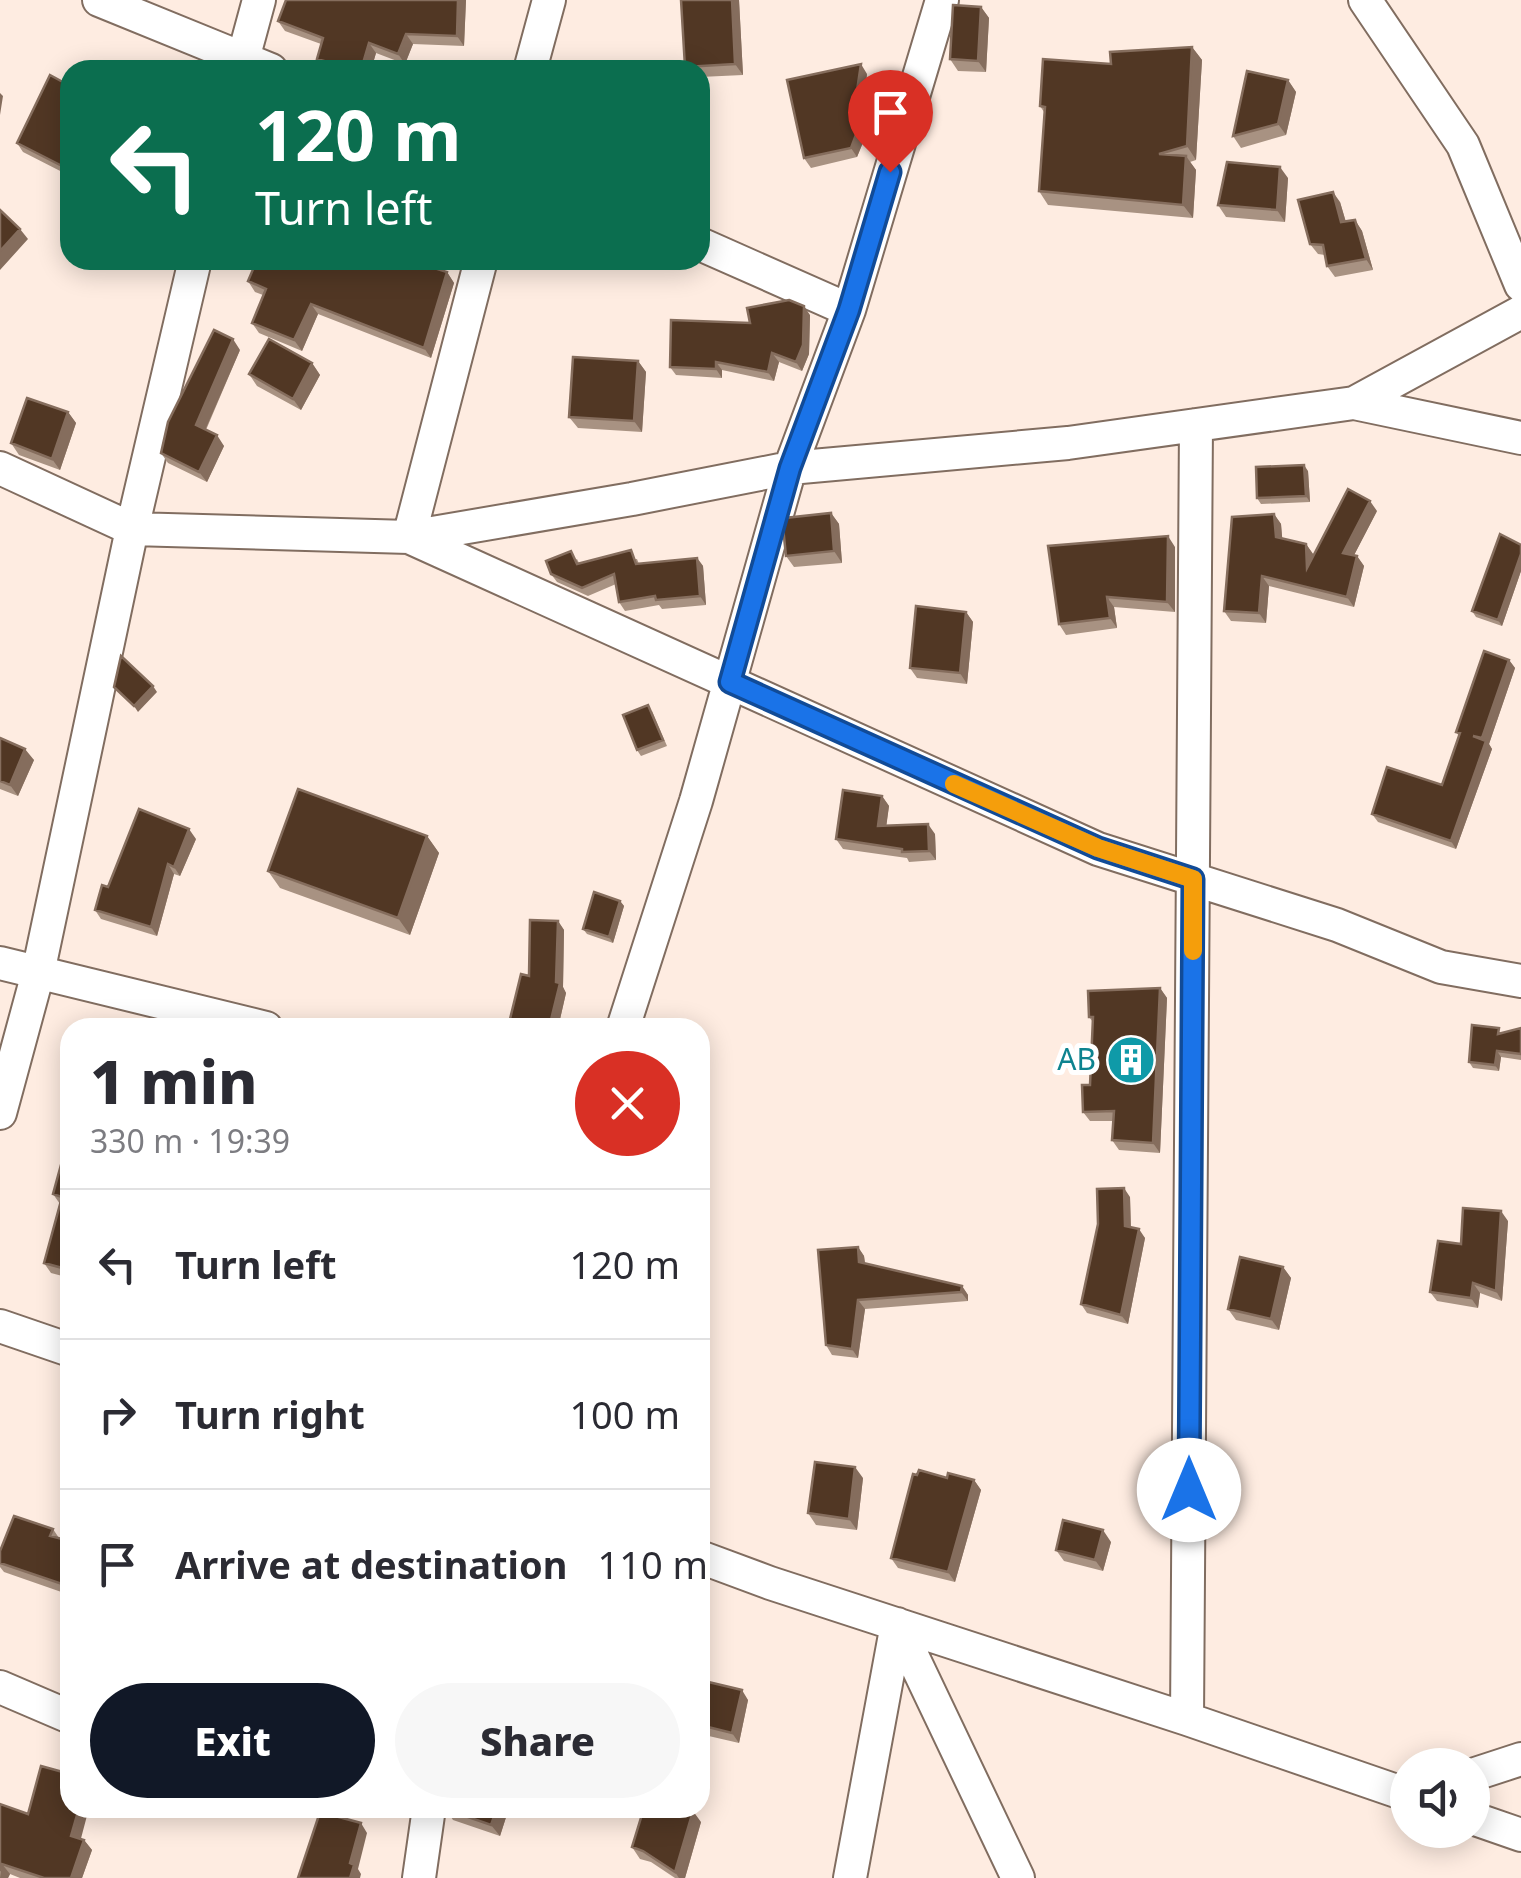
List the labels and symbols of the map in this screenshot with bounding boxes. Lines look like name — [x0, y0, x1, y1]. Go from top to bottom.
pin — [848, 70, 933, 173]
building icon: AB — [1105, 1034, 1157, 1086]
place label: AB — [1057, 1038, 1096, 1079]
position arrow — [1137, 1438, 1241, 1542]

